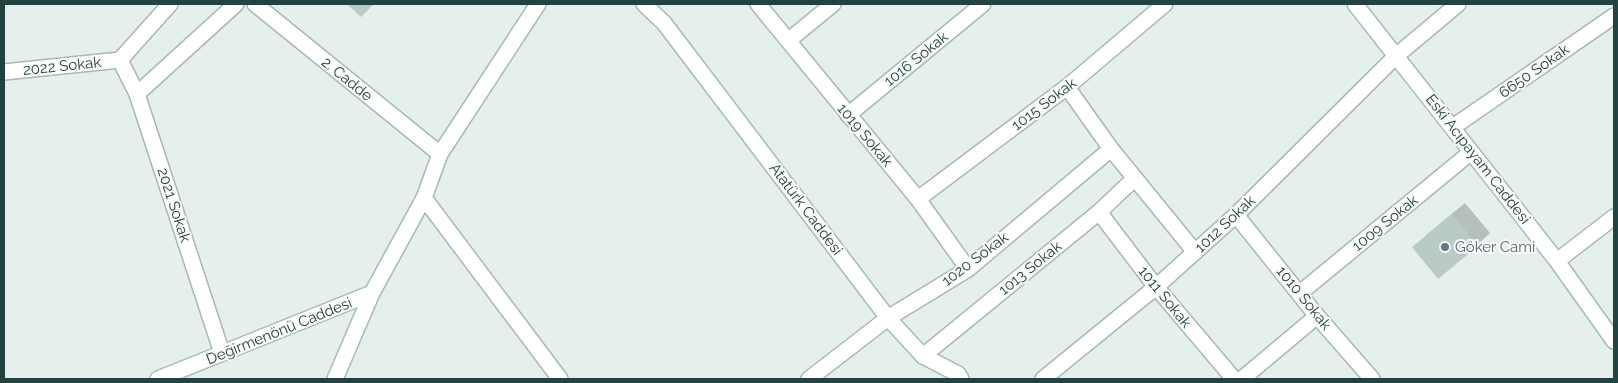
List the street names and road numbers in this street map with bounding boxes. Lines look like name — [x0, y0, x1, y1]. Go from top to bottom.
street label: 1016 Sokak — [880, 28, 952, 90]
street label: 6650 Sokak — [1496, 40, 1573, 102]
street label: 2022 Sokak — [22, 53, 102, 79]
street label: 2. Cadde — [318, 53, 376, 105]
street label: 1015 Sokak — [1008, 74, 1080, 134]
street label: Eski Acıpayam Caddesi — [1422, 91, 1534, 227]
street label: 1019 Sokak — [833, 100, 897, 170]
street label: Atatürk Caddesi — [766, 160, 846, 258]
street label: 2021 Sokak — [154, 166, 194, 245]
street label: 1009 Sokak — [1348, 191, 1422, 255]
street label: 1012 Sokak — [1191, 192, 1259, 256]
street label: 1020 Sokak — [938, 228, 1012, 290]
street label: 1013 Sokak — [995, 237, 1065, 299]
street label: 1011 Sokak — [1135, 262, 1195, 332]
street label: 1010 Sokak — [1273, 262, 1335, 334]
street label: Değirmenönü Caddesi — [204, 294, 354, 368]

